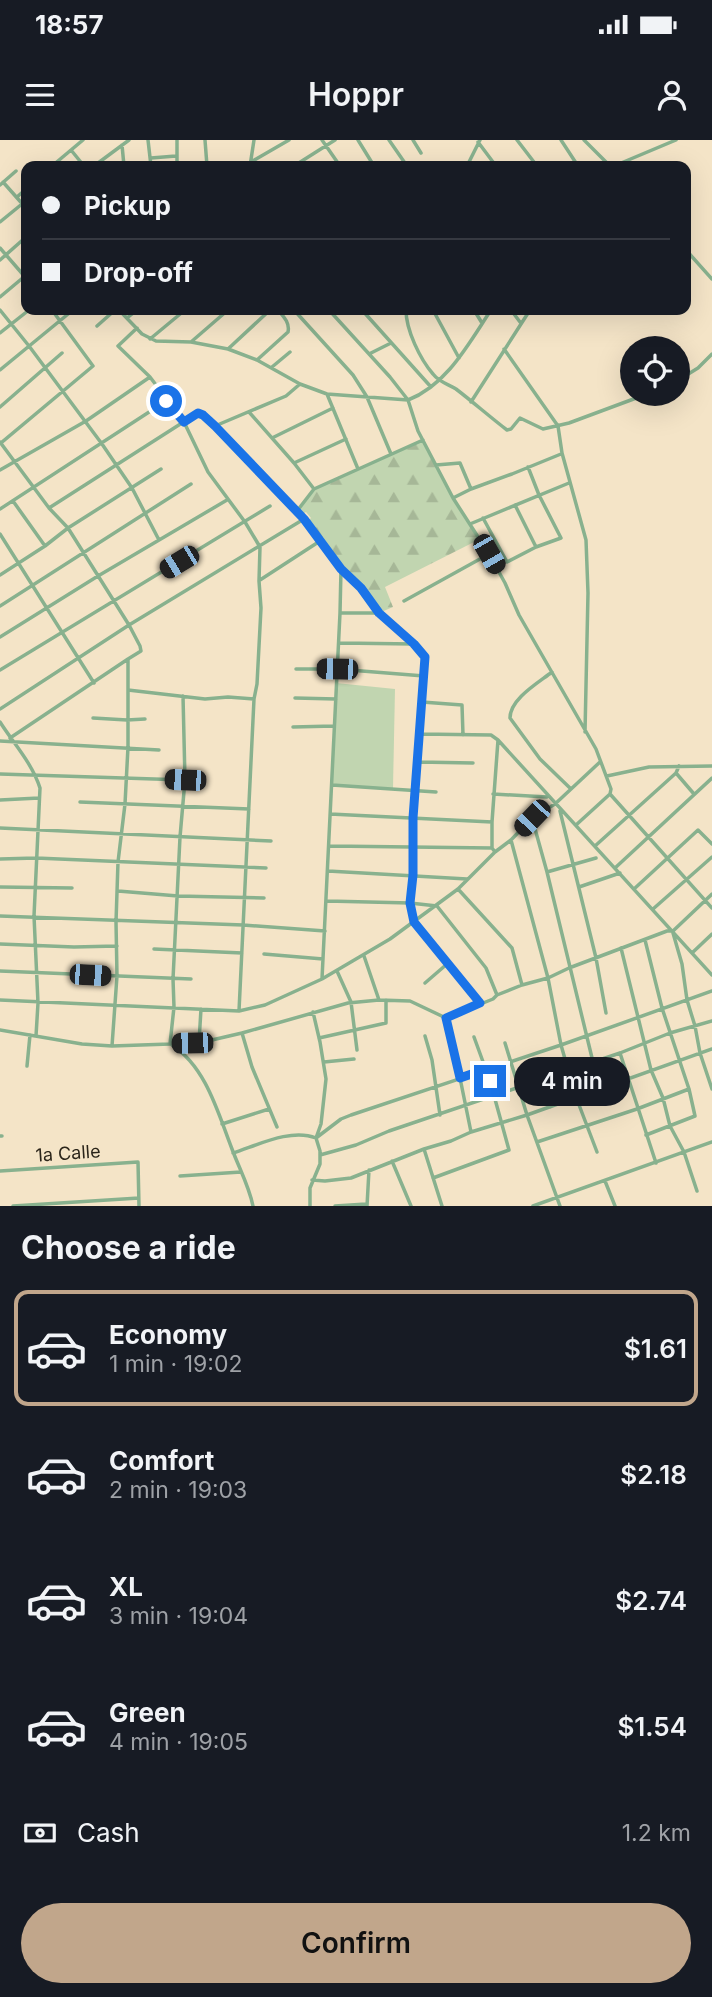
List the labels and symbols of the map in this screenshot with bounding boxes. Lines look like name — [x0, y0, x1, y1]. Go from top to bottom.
route start — [150, 385, 182, 417]
car — [470, 531, 509, 577]
car — [156, 542, 203, 582]
car — [316, 658, 359, 680]
car — [164, 769, 207, 791]
car — [510, 796, 555, 840]
car — [69, 963, 112, 987]
car — [171, 1032, 214, 1054]
callout: 4 min — [514, 1056, 630, 1105]
route end — [474, 1065, 506, 1097]
street label: 1a Calle — [35, 1140, 101, 1166]

